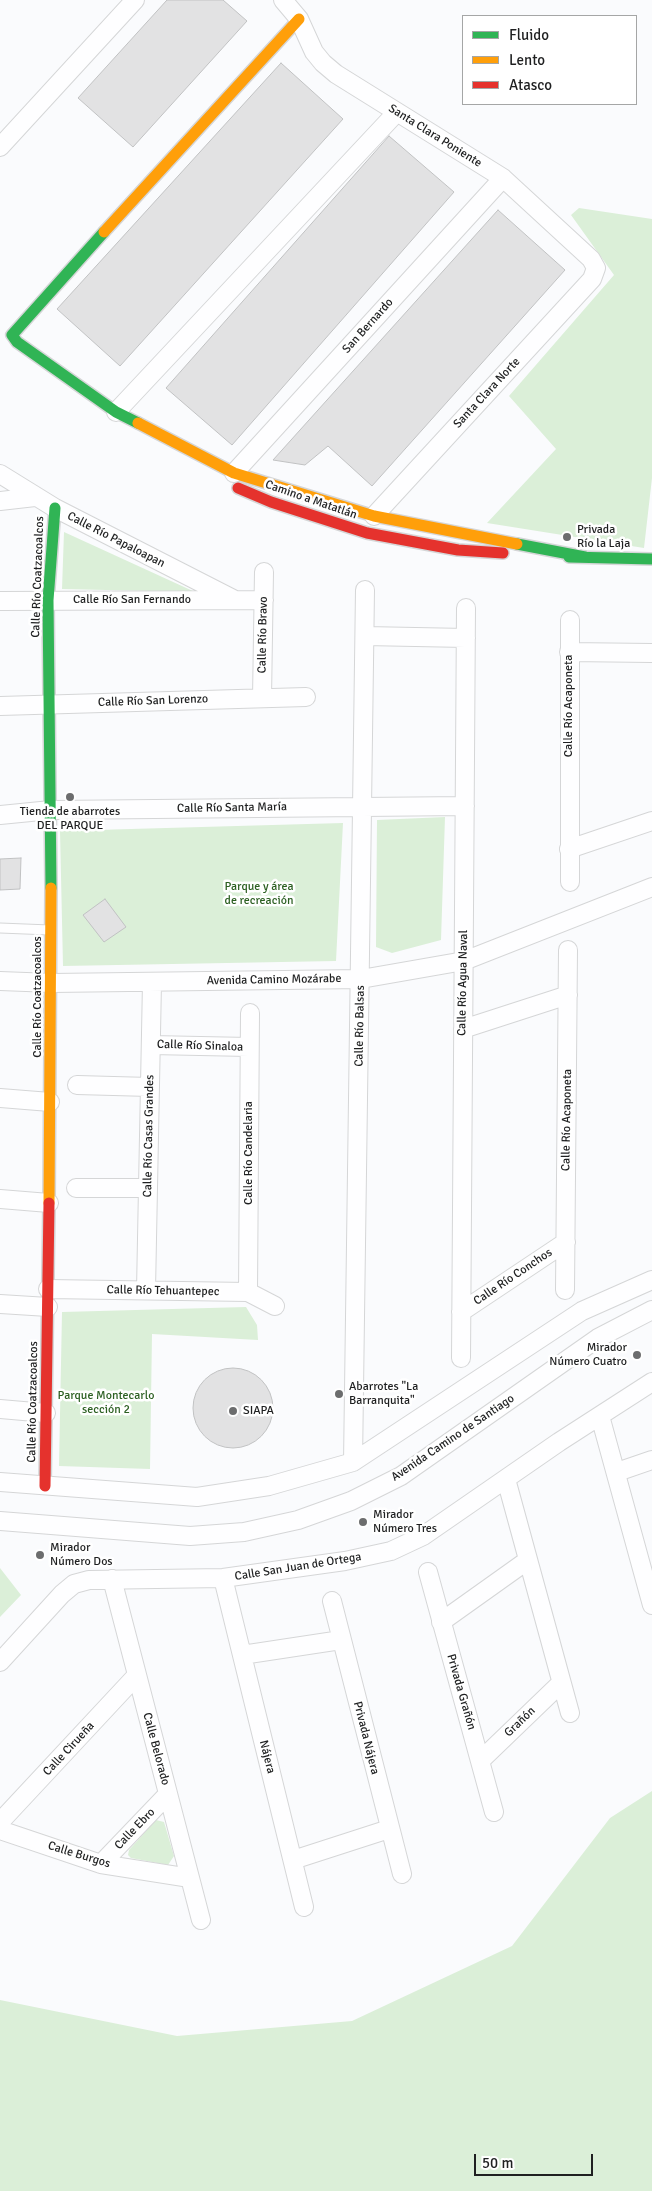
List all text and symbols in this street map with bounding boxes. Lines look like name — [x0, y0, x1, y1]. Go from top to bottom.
legend — [462, 15, 637, 105]
text: Fluido — [509, 26, 549, 44]
text: Lento — [509, 51, 545, 69]
text: Atasco — [509, 76, 552, 94]
street label: Santa Clara Poniente — [386, 101, 484, 171]
street label: San Bernardo — [340, 295, 396, 357]
street label: Santa Clara Norte — [451, 355, 523, 431]
street label: Camino a Matatlán — [263, 478, 359, 522]
street label: Calle Río Papaloapan — [65, 509, 167, 571]
street label: Calle Río Coatzacoalcos — [29, 516, 47, 638]
place label: Privada Río la Laja — [577, 523, 630, 551]
marker: Privada Río la Laja — [561, 531, 573, 543]
street label: Calle Río San Fernando — [73, 593, 191, 607]
street label: Calle Río Bravo — [255, 596, 271, 674]
street label: Calle Río Acaponeta — [562, 655, 576, 757]
street label: Calle Río San Lorenzo — [98, 692, 208, 710]
marker: Tienda de abarrotes DEL PARQUE — [64, 791, 76, 803]
street label: Calle Río Santa María — [177, 800, 287, 816]
place label: Tienda de abarrotes DEL PARQUE — [20, 805, 120, 833]
park label: Parque y área de recreación — [224, 880, 294, 908]
street label: Calle Río Agua Naval — [455, 930, 471, 1036]
street label: Calle Río Coatzacoalcos — [31, 936, 45, 1058]
street label: Avenida Camino Mozárabe — [207, 972, 341, 988]
street label: Calle Río Balsas — [352, 985, 368, 1067]
street label: Calle Río Sinaloa — [157, 1037, 243, 1055]
street label: Calle Río Acaponeta — [559, 1069, 575, 1171]
street label: Calle Río Casas Grandes — [141, 1074, 157, 1198]
street label: Calle Río Candelaria — [242, 1101, 256, 1205]
street label: Calle Río Conchos — [471, 1245, 555, 1309]
street label: Calle Río Tehuantepec — [106, 1283, 220, 1299]
street label: Calle Río Coatzacoalcos — [25, 1341, 41, 1463]
place label: Mirador Número Cuatro — [549, 1341, 627, 1369]
marker: Mirador Número Cuatro — [631, 1349, 643, 1361]
place label: Abarrotes "La Barranquita" — [349, 1380, 418, 1408]
marker: Abarrotes "La Barranquita" — [333, 1388, 345, 1400]
park label: Parque Montecarlo sección 2 — [58, 1389, 154, 1417]
street label: Avenida Camino de Santiago — [389, 1391, 517, 1485]
place label: SIAPA — [243, 1404, 274, 1418]
marker: SIAPA — [227, 1405, 239, 1417]
place label: Mirador Número Tres — [373, 1508, 437, 1536]
marker: Mirador Número Tres — [357, 1516, 369, 1528]
place label: Mirador Número Dos — [50, 1541, 113, 1569]
marker: Mirador Número Dos — [34, 1549, 46, 1561]
street label: Calle San Juan de Ortega — [234, 1550, 362, 1584]
street label: Privada Grañón — [443, 1652, 479, 1732]
street label: Privada Nájera — [350, 1700, 382, 1776]
street label: Grañón — [502, 1704, 538, 1740]
street label: Calle Belorado — [139, 1711, 173, 1787]
street label: Calle Cirueña — [40, 1719, 98, 1779]
street label: Nájera — [256, 1739, 278, 1775]
street label: Calle Ebro — [112, 1805, 158, 1853]
street label: Calle Burgos — [46, 1839, 112, 1871]
scale bar — [477, 2144, 596, 2176]
text: 50 m — [482, 2154, 513, 2172]

